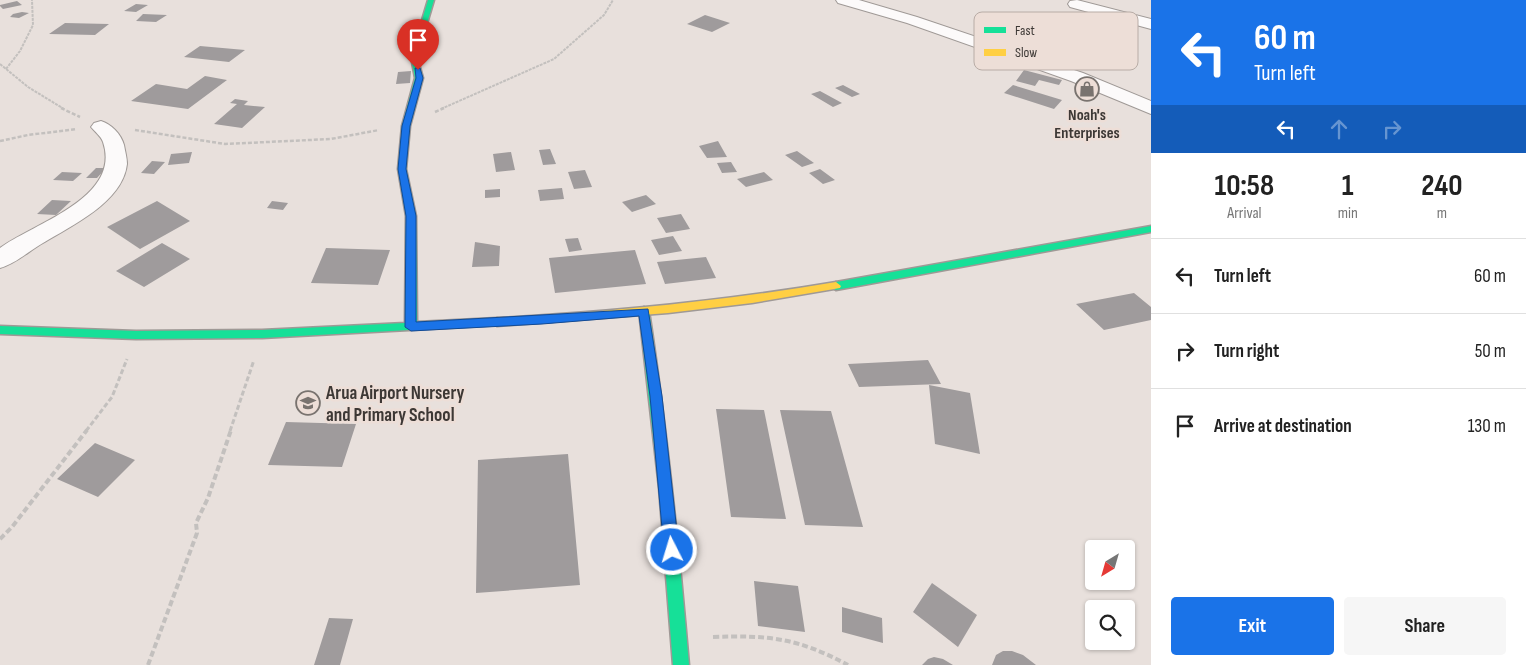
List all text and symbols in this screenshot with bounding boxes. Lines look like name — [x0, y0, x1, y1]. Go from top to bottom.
legend — [974, 12, 1138, 70]
text: 60 m — [1254, 17, 1316, 60]
pin — [397, 19, 439, 70]
icon: left — [1171, 20, 1236, 85]
text: Fast — [1015, 22, 1035, 39]
icon: arrive — [404, 26, 432, 54]
text: Slow — [1015, 44, 1037, 61]
text: Turn left — [1254, 60, 1316, 87]
shop icon: Noah's Enterprises — [1074, 76, 1100, 102]
place label: Noah's Enterprises — [1054, 106, 1120, 143]
icon: left — [1272, 115, 1300, 143]
icon: ahead — [1325, 115, 1353, 143]
icon: right — [1378, 115, 1406, 143]
text: 10:58 — [1214, 168, 1274, 204]
text: 1 — [1342, 168, 1354, 204]
text: 240 — [1421, 168, 1463, 204]
text: Arrival — [1227, 204, 1262, 223]
text: min — [1338, 204, 1358, 223]
text: m — [1437, 204, 1447, 223]
icon: left — [1171, 262, 1199, 290]
text: Turn left — [1214, 265, 1271, 288]
text: 60 m — [1474, 265, 1506, 288]
icon: right — [1171, 337, 1199, 365]
text: Turn right — [1214, 340, 1279, 363]
text: 50 m — [1475, 340, 1506, 363]
place label: Arua Airport Nursery and Primary School — [325, 382, 465, 427]
school or university icon: Arua Airport Nursery and Primary School — [295, 390, 321, 416]
icon: arrive — [1171, 412, 1199, 440]
text: Arrive at destination — [1214, 415, 1352, 438]
text: 130 m — [1468, 415, 1506, 438]
position arrow — [645, 523, 697, 575]
north arrow — [1085, 540, 1135, 590]
map controls — [1085, 540, 1135, 650]
button: Exit — [1171, 597, 1334, 655]
button: Share — [1344, 597, 1506, 655]
button: search — [1085, 600, 1135, 650]

